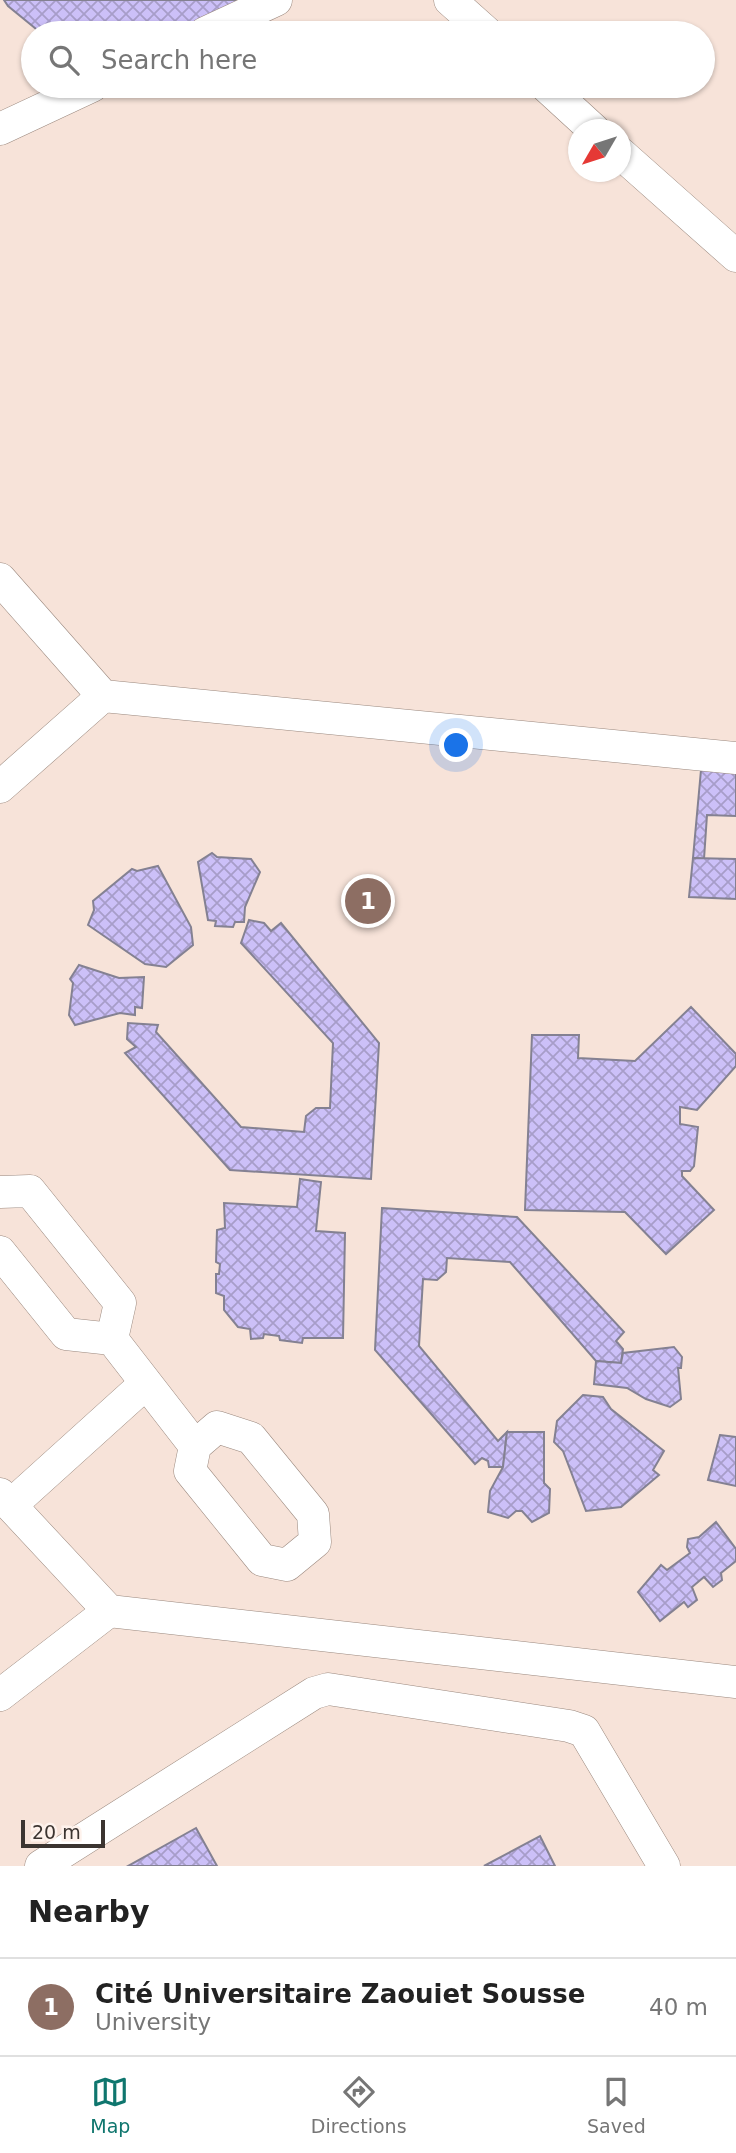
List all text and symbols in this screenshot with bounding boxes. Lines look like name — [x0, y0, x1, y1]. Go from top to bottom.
search box — [21, 21, 715, 98]
icon: search — [45, 41, 83, 79]
text: Search here — [101, 45, 257, 75]
north arrow — [568, 119, 631, 182]
your location — [439, 728, 473, 762]
pin: 1 — [345, 875, 391, 927]
scale bar — [21, 1817, 105, 1849]
text: 20 m — [32, 1821, 81, 1843]
text: Nearby — [28, 1894, 150, 1929]
text: Cité Universitaire Zaouiet Sousse — [95, 1979, 585, 2009]
text: 1 — [43, 1994, 59, 2020]
text: 40 m — [649, 1994, 708, 2020]
text: University — [95, 2009, 211, 2035]
tab: Map — [90, 2073, 130, 2137]
tab: Directions — [311, 2073, 407, 2137]
tab: Saved — [587, 2073, 646, 2137]

